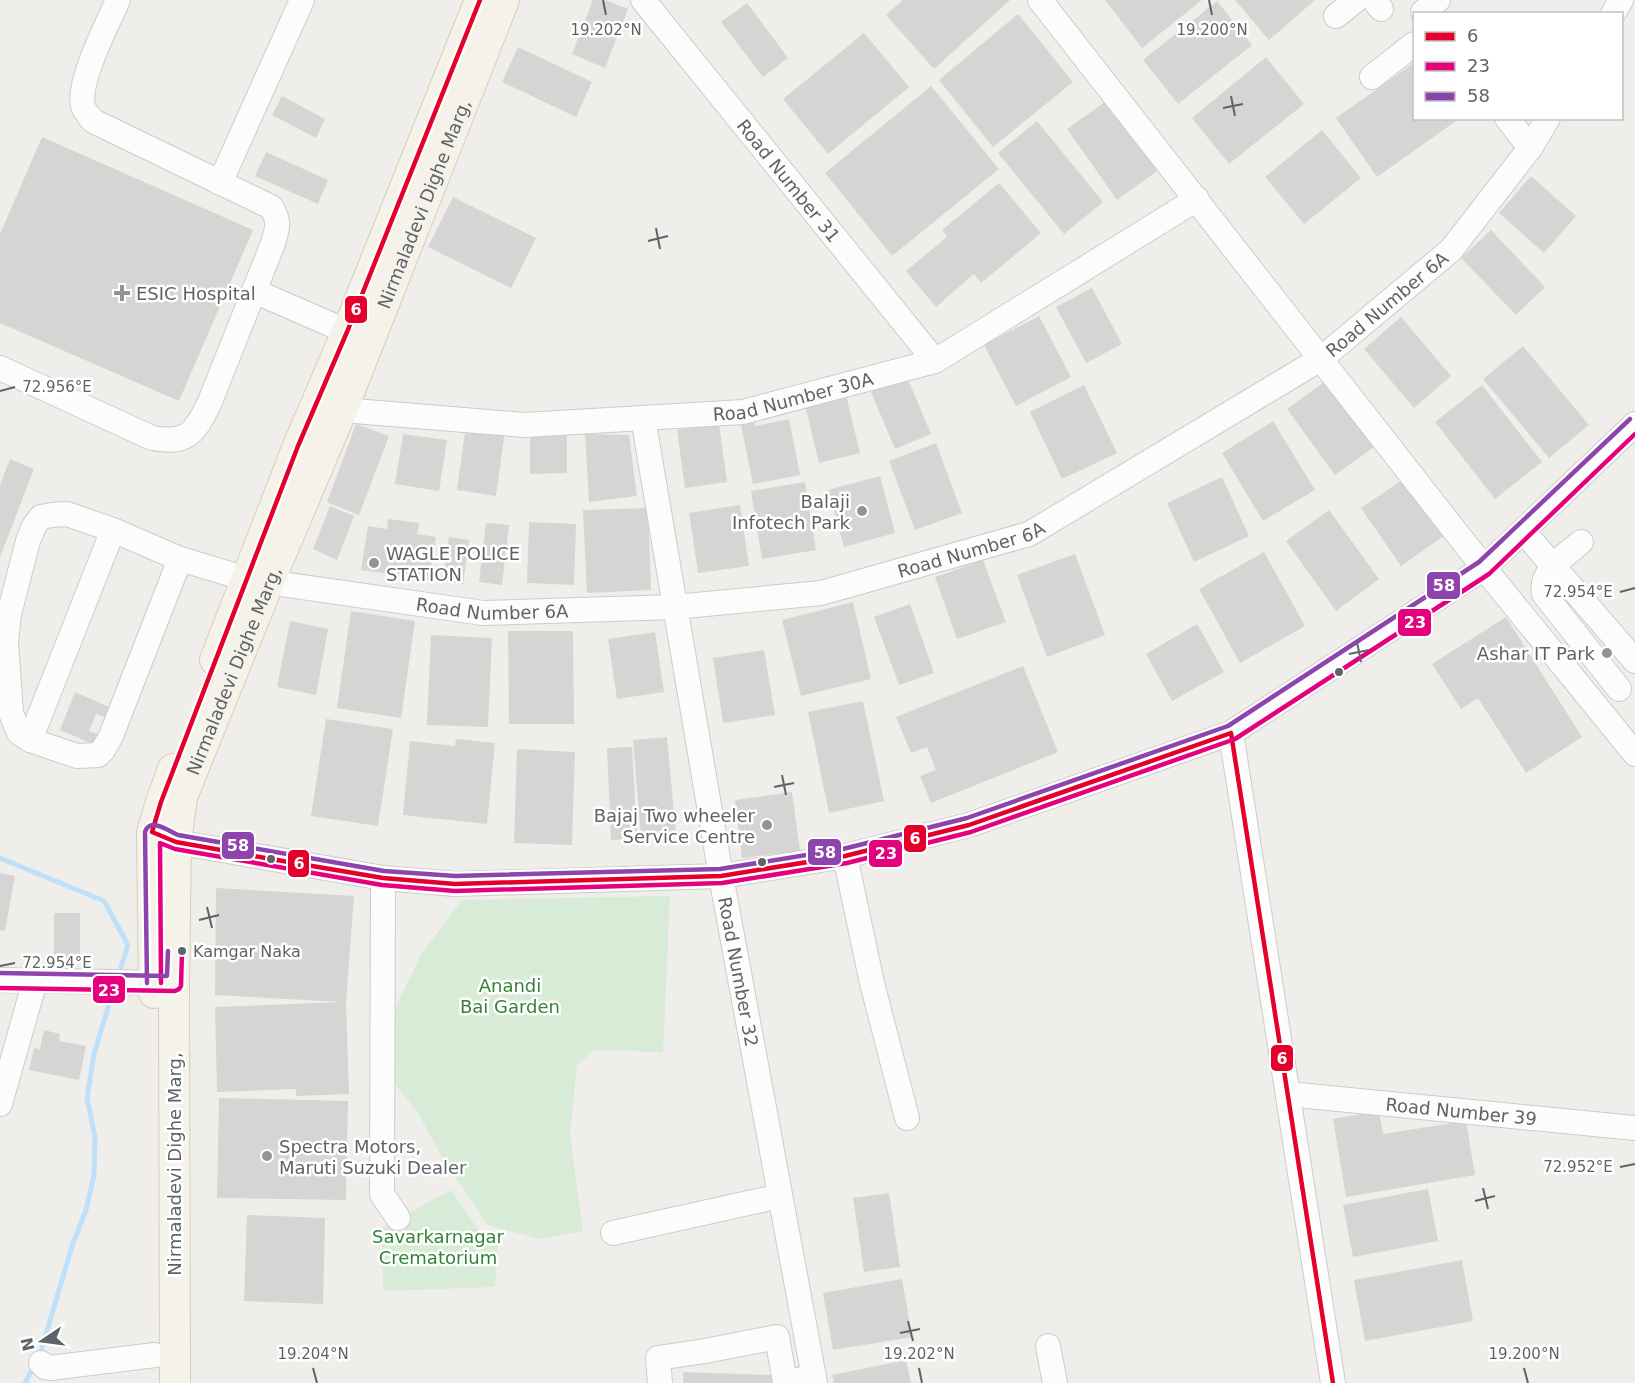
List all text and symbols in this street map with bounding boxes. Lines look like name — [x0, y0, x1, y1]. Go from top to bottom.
legend — [1413, 12, 1623, 120]
text: 19.202°N — [570, 21, 642, 39]
text: 19.200°N — [1176, 21, 1248, 39]
text: 6 — [1467, 25, 1478, 46]
text: 23 — [1467, 55, 1490, 76]
text: 58 — [1467, 85, 1490, 106]
street label: Nirmaladevi Dighe Marg, — [373, 96, 474, 312]
street label: Road Number 31 — [733, 115, 845, 246]
street label: Road Number 6A — [1321, 246, 1452, 361]
place label: ESIC Hospital — [136, 283, 256, 304]
marker: ESIC Hospital — [113, 284, 131, 302]
line badge: 6 — [344, 295, 368, 324]
text: 6 — [350, 300, 362, 319]
street label: Road Number 30A — [712, 367, 876, 424]
text: 72.956°E — [22, 378, 92, 396]
place label: Balaji Infotech Park — [732, 491, 851, 533]
marker: Balaji Infotech Park — [855, 504, 869, 518]
street label: Road Number 6A — [895, 516, 1049, 581]
place label: WAGLE POLICE STATION — [386, 543, 520, 585]
marker: WAGLE POLICE STATION — [367, 556, 381, 570]
street label: Nirmaladevi Dighe Marg, — [182, 563, 285, 778]
line badge: 58 — [1426, 571, 1461, 600]
text: 58 — [1433, 576, 1455, 595]
text: 72.954°E — [1543, 583, 1613, 601]
street label: Road Number 6A — [415, 593, 569, 624]
line badge: 23 — [1397, 608, 1432, 637]
text: 23 — [1404, 613, 1426, 632]
place label: Ashar IT Park — [1477, 643, 1596, 664]
marker: Ashar IT Park — [1600, 646, 1614, 660]
unlabelled marker — [1333, 666, 1345, 678]
place label: Bajaj Two wheeler Service Centre — [594, 805, 756, 847]
marker: Bajaj Two wheeler Service Centre — [760, 818, 774, 832]
line badge: 6 — [903, 824, 927, 853]
text: 6 — [909, 829, 921, 848]
line badge: 58 — [221, 831, 255, 860]
text: 58 — [227, 836, 249, 855]
line badge: 58 — [807, 838, 842, 866]
line badge: 23 — [868, 839, 903, 868]
text: 58 — [814, 843, 836, 862]
text: 23 — [875, 844, 897, 863]
line badge: 6 — [287, 849, 310, 878]
unlabelled marker — [265, 853, 277, 865]
text: 6 — [293, 854, 305, 873]
unlabelled marker — [756, 856, 768, 868]
street label: Road Number 32 — [715, 895, 763, 1048]
place label: Kamgar Naka — [193, 942, 301, 961]
marker: Kamgar Naka — [176, 945, 188, 957]
text: 72.954°E — [22, 954, 92, 972]
line badge: 23 — [92, 975, 126, 1004]
park label: Anandi Bai Garden — [460, 975, 560, 1017]
text: 23 — [98, 981, 120, 1000]
line badge: 6 — [1270, 1044, 1294, 1072]
text: 6 — [1276, 1049, 1288, 1068]
street label: Nirmaladevi Dighe Marg, — [164, 1052, 185, 1276]
street label: Road Number 39 — [1385, 1093, 1538, 1129]
place label: Spectra Motors, Maruti Suzuki Dealer — [279, 1136, 467, 1178]
marker: Spectra Motors, Maruti Suzuki Dealer — [260, 1149, 274, 1163]
text: 72.952°E — [1543, 1158, 1613, 1176]
park label: Savarkarnagar Crematorium — [372, 1226, 505, 1268]
north arrow — [12, 1311, 72, 1371]
text: N — [17, 1336, 39, 1353]
text: 19.204°N — [277, 1345, 349, 1363]
text: 19.202°N — [883, 1345, 955, 1363]
text: 19.200°N — [1488, 1345, 1560, 1363]

